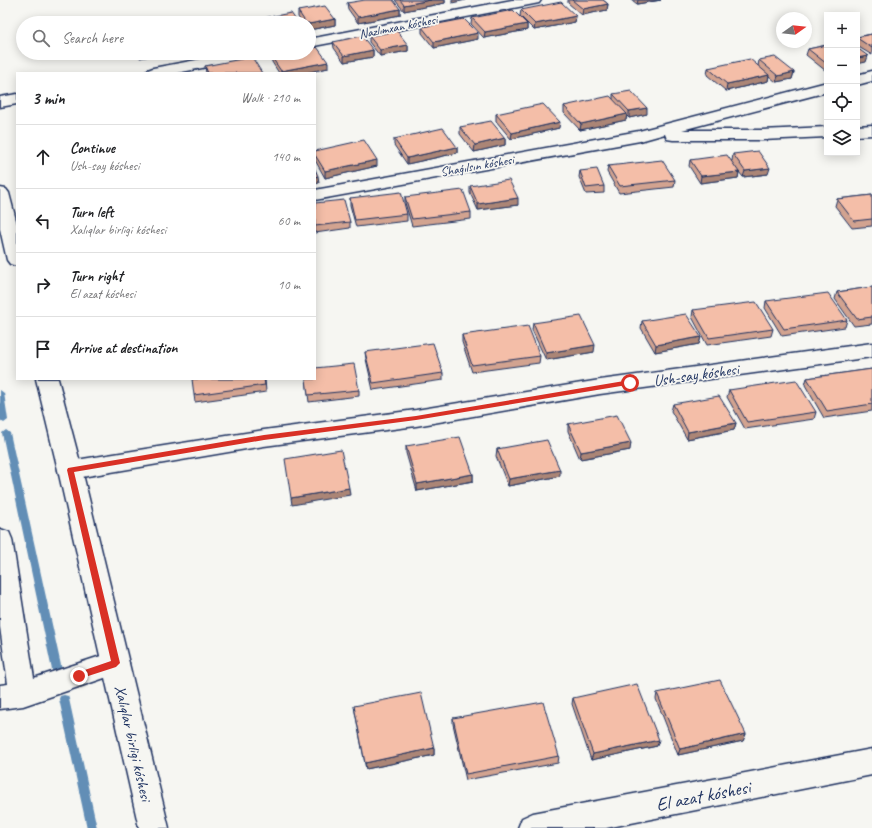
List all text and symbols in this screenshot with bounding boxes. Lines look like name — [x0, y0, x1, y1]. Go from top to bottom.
street label: Nazlımxan kóshesi — [358, 11, 440, 42]
north arrow — [776, 12, 812, 48]
map controls — [824, 12, 860, 156]
button: + — [824, 12, 860, 48]
search box — [16, 16, 316, 60]
icon: search — [30, 27, 52, 49]
text: Search here — [62, 29, 123, 48]
button: − — [824, 48, 860, 84]
button: locate — [824, 84, 860, 120]
text: 3 min — [32, 88, 65, 109]
text: Walk · 210 m — [241, 90, 300, 106]
button: layers — [824, 120, 860, 156]
text: Continue — [70, 139, 115, 158]
icon: ahead — [32, 146, 54, 168]
text: 140 m — [272, 149, 300, 165]
street label: Shaǵılsın kóshesi — [439, 151, 517, 180]
text: Ush-say kóshesi — [70, 158, 139, 174]
text: Turn left — [70, 203, 113, 222]
icon: left — [32, 210, 54, 232]
text: 60 m — [278, 213, 300, 229]
text: Xalıqlar birligi kóshesi — [70, 222, 166, 238]
text: Turn right — [70, 267, 123, 286]
icon: right — [32, 274, 54, 296]
text: 10 m — [278, 277, 300, 293]
text: El azat kóshesi — [70, 286, 135, 302]
icon: arrive — [32, 338, 54, 360]
text: Arrive at destination — [70, 339, 177, 358]
street label: Ush-say kóshesi — [652, 359, 742, 391]
route start — [621, 374, 639, 392]
route end — [70, 667, 88, 685]
street label: Xalıqlar birligi kóshesi — [110, 683, 157, 805]
street label: El azat kóshesi — [654, 775, 755, 817]

